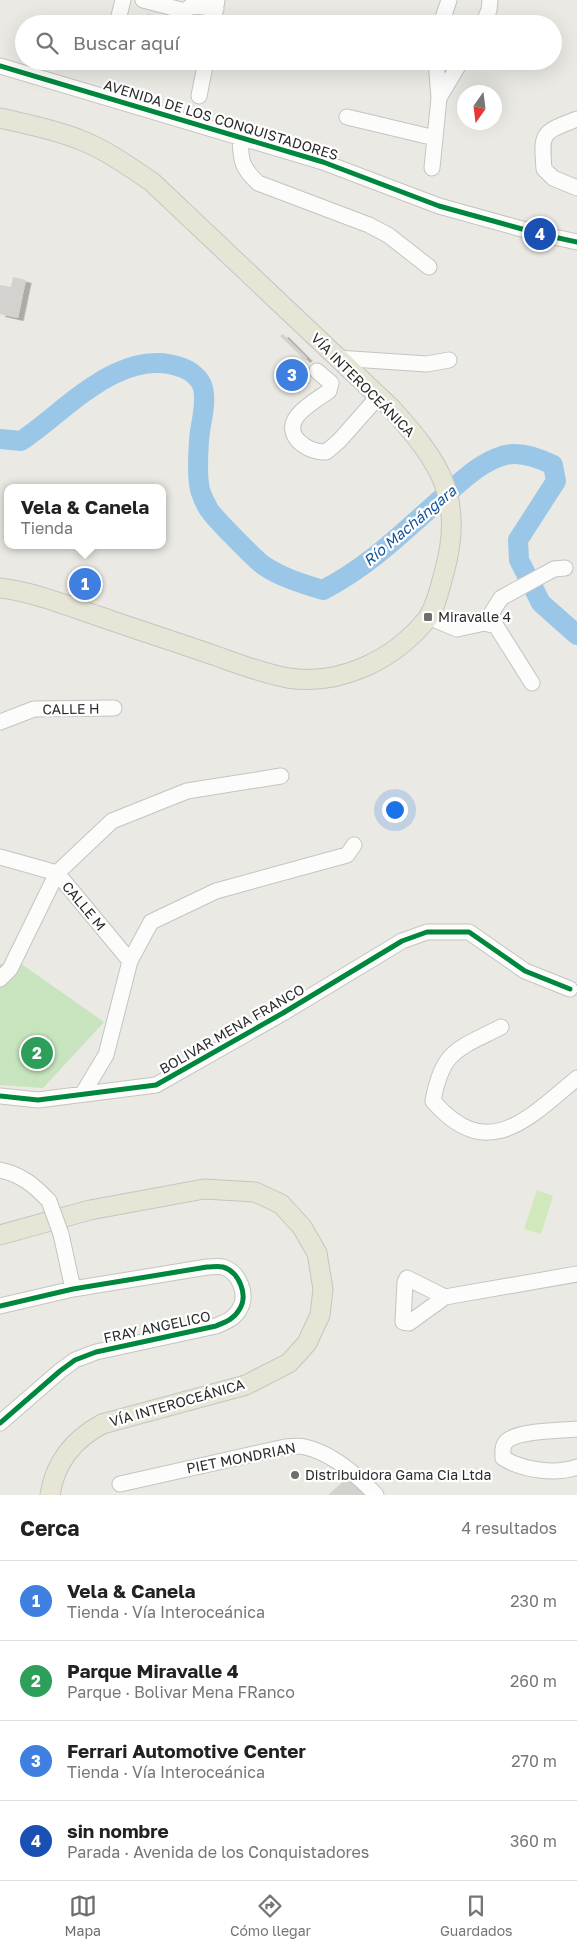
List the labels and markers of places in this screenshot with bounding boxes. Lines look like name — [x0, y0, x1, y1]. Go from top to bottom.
pin: 4 — [524, 215, 556, 253]
pin: 3 — [276, 356, 308, 394]
pin: 1 — [69, 565, 101, 603]
place label: Miravalle 4 — [438, 608, 511, 625]
marker: Miravalle 4 — [422, 611, 434, 623]
pin: 2 — [21, 1034, 53, 1072]
place label: Distribuidora Gama Cia Ltda — [305, 1466, 491, 1483]
marker: Distribuidora Gama Cia Ltda — [289, 1469, 301, 1481]

